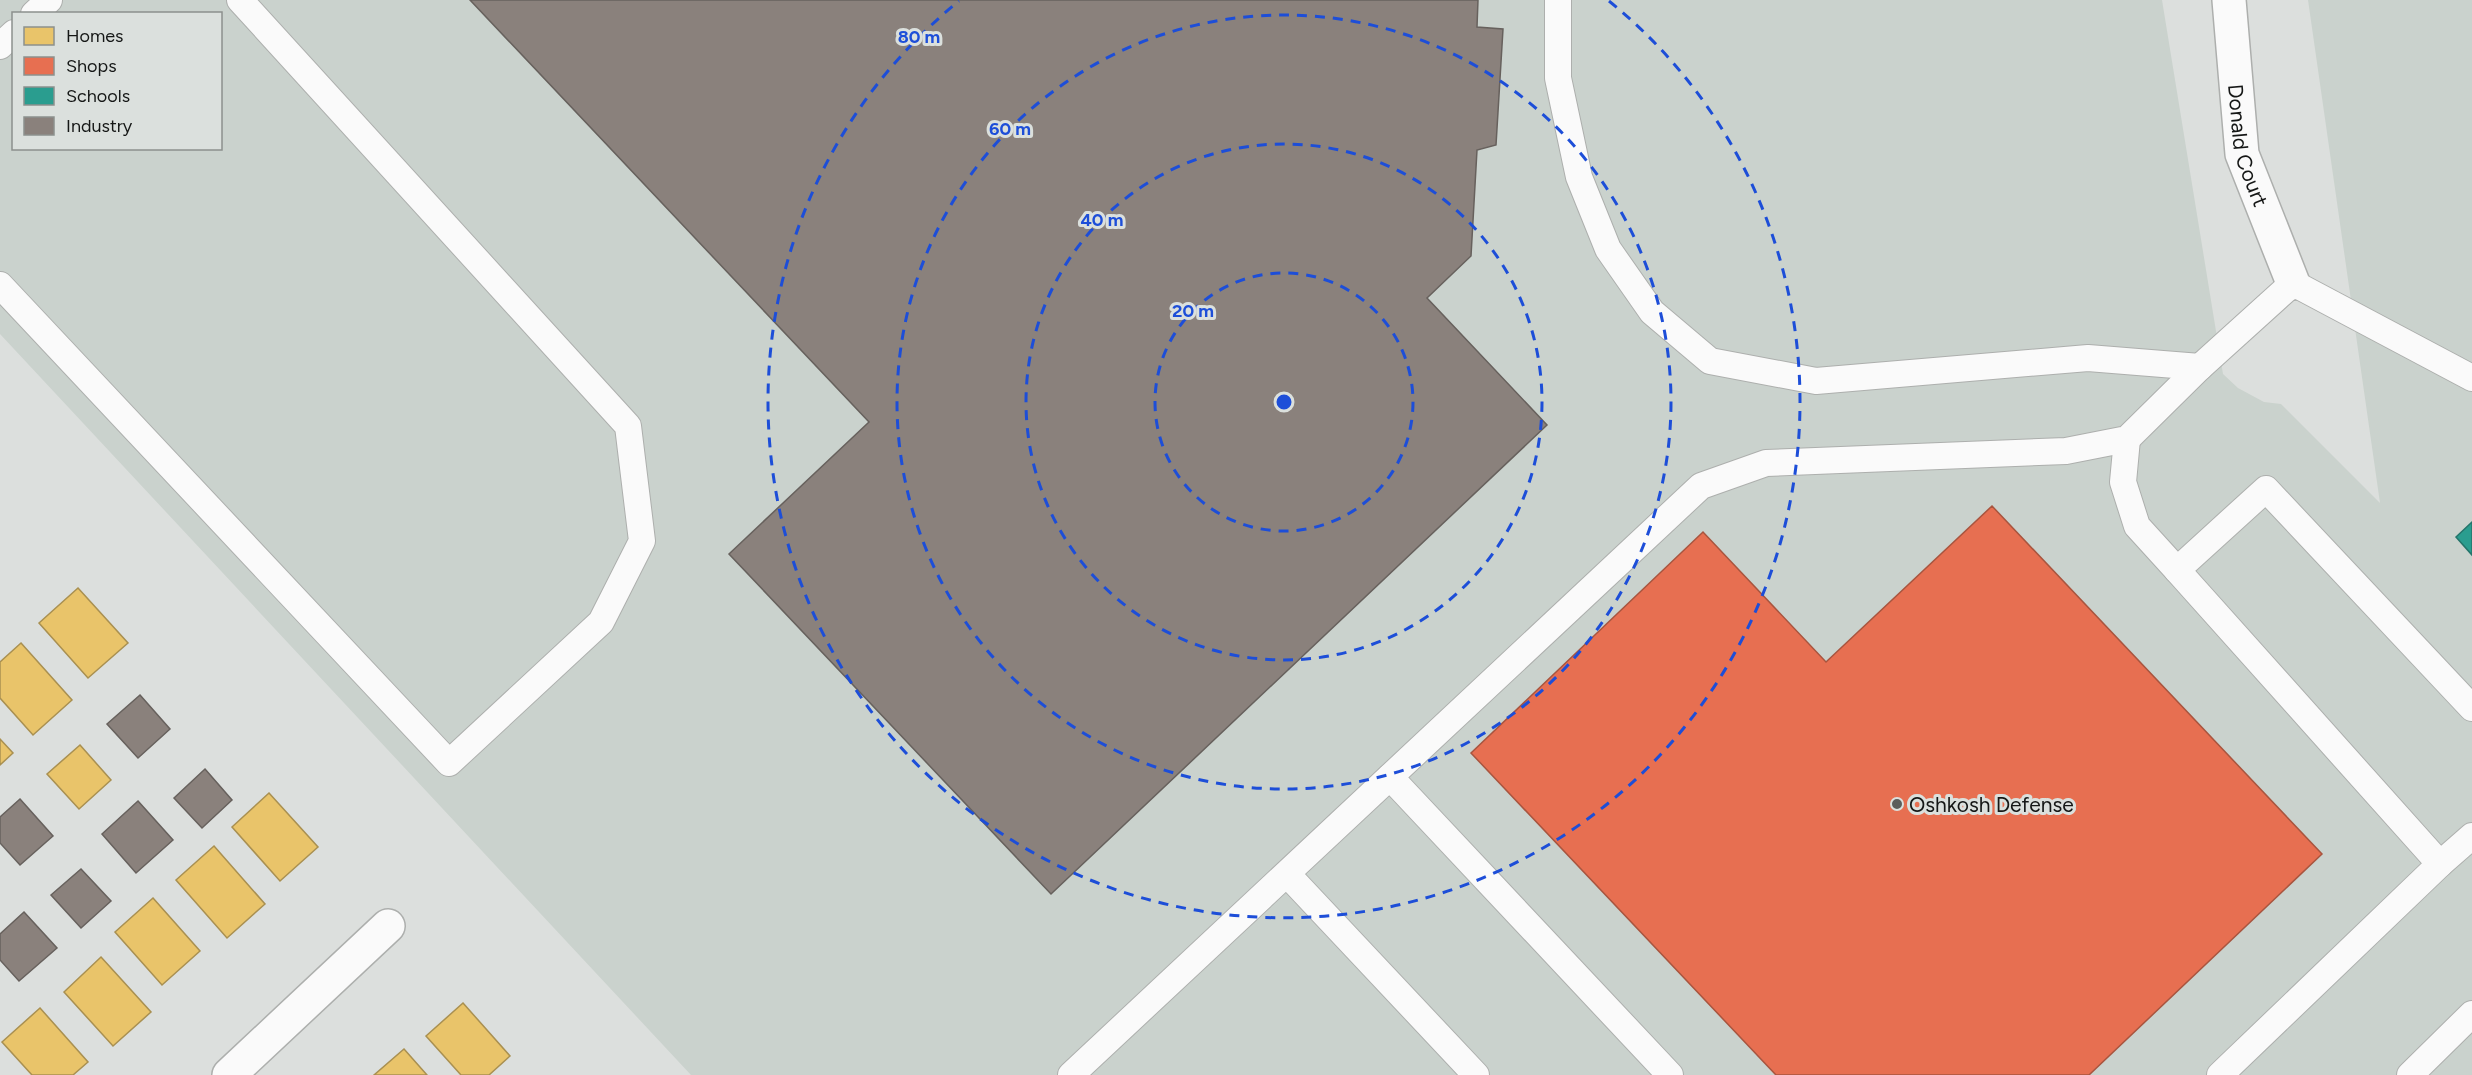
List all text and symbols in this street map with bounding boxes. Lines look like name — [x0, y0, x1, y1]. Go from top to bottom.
legend — [12, 12, 222, 150]
text: Homes — [66, 25, 124, 47]
text: 80 m — [898, 26, 940, 48]
text: Shops — [66, 55, 117, 77]
street label: Donald Court — [2224, 83, 2274, 210]
text: Schools — [66, 85, 130, 107]
text: Industry — [66, 115, 133, 137]
text: 60 m — [989, 118, 1031, 140]
text: 40 m — [1080, 209, 1124, 231]
text: 20 m — [1172, 300, 1214, 322]
centre of rings — [1274, 392, 1294, 412]
place label: Oshkosh Defense — [1909, 792, 2074, 817]
marker: Oshkosh Defense — [1890, 797, 1904, 811]

